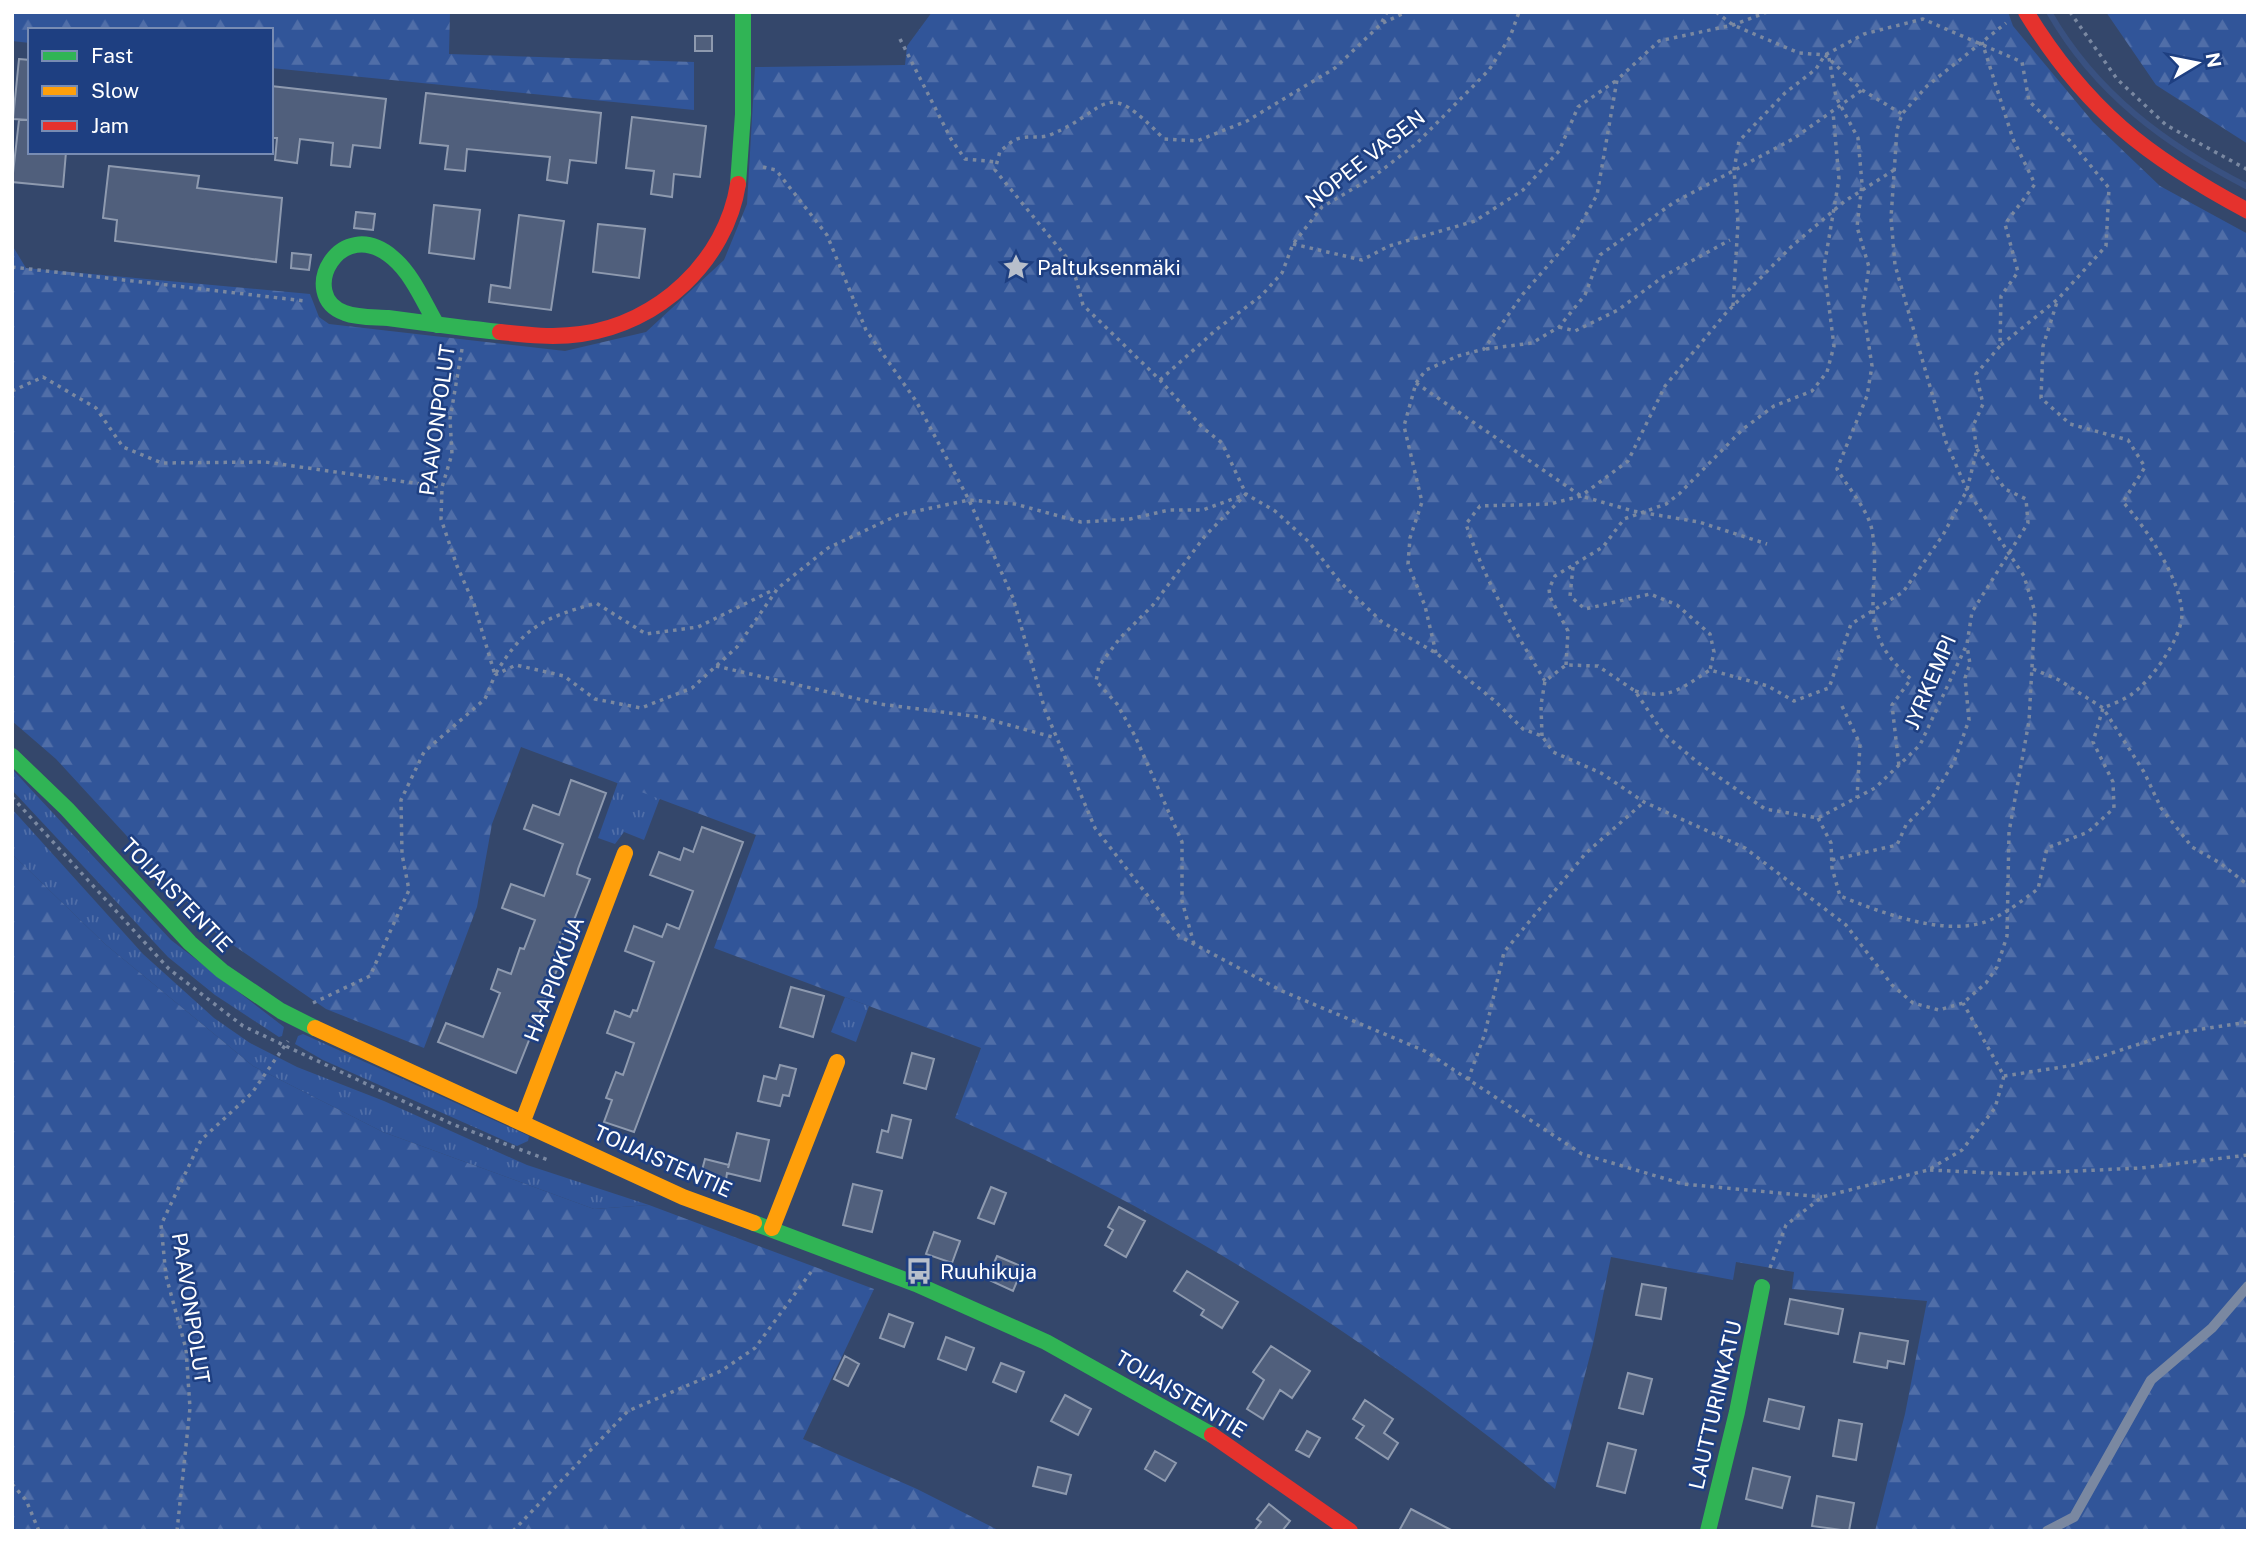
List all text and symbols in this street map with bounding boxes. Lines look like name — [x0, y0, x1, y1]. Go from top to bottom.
legend — [28, 28, 273, 154]
north arrow — [2162, 28, 2232, 98]
text: Fast — [91, 43, 133, 68]
text: N — [2202, 51, 2226, 69]
text: Slow — [91, 78, 139, 103]
street label: NOPEE VASEN — [1300, 105, 1430, 213]
text: Jam — [91, 113, 129, 138]
place icon: Paltuksenmäki — [1001, 252, 1031, 282]
place label: Paltuksenmäki — [1037, 255, 1181, 280]
street label: PAAVONPOLUT — [414, 343, 460, 497]
street label: JYRKEMPI — [1899, 631, 1961, 733]
street label: TOIJAISTENTIE — [116, 833, 238, 957]
street label: HAAPIOKUJA — [519, 913, 589, 1045]
street label: TOIJAISTENTIE — [590, 1119, 736, 1203]
street label: PAAVONPOLUT — [167, 1231, 215, 1385]
bus stop icon: Ruuhikuja — [904, 1256, 934, 1286]
place label: Ruuhikuja — [940, 1259, 1037, 1284]
street label: LAUTTURINKATU — [1683, 1318, 1747, 1492]
street label: TOIJAISTENTIE — [1111, 1345, 1251, 1443]

